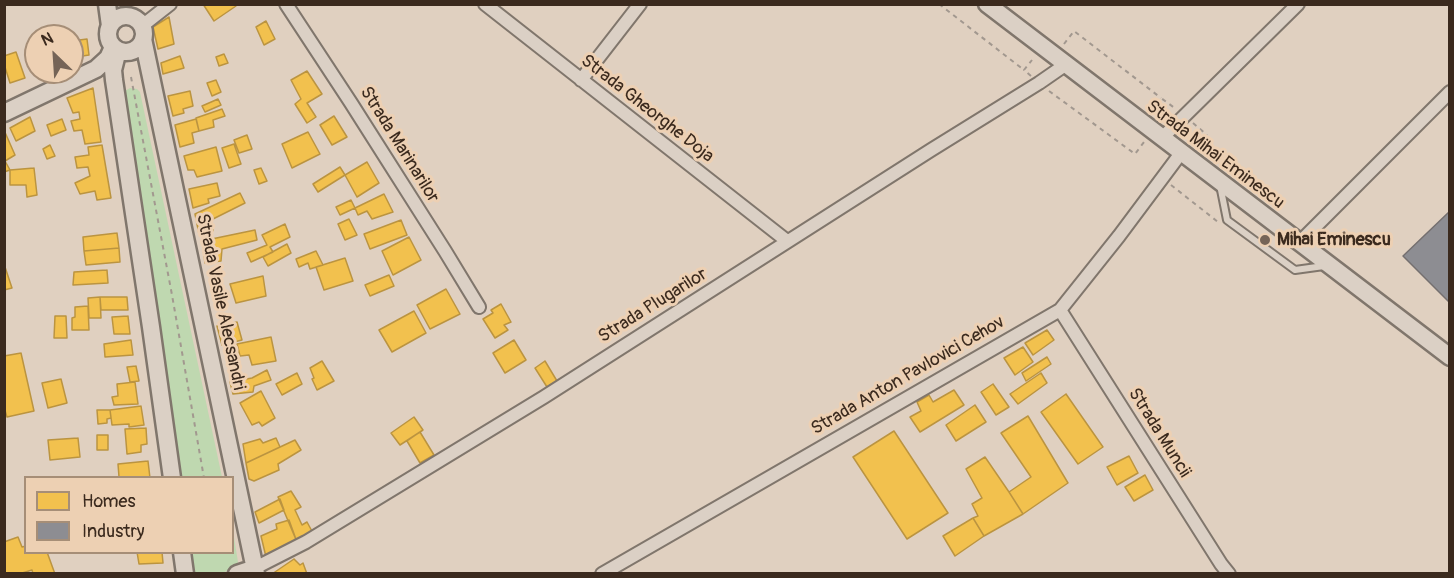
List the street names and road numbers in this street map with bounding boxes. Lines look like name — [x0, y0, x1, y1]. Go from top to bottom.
street label: Strada Gheorghe Doja — [576, 50, 718, 168]
street label: Strada Marinarilor — [355, 83, 443, 207]
street label: Strada Mihai Eminescu — [1142, 96, 1288, 214]
street label: Strada Vasile Alecsandri — [191, 212, 249, 392]
street label: Strada Plugarilor — [595, 264, 711, 348]
street label: Strada Anton Pavlovici Cehov — [808, 312, 1008, 440]
street label: Strada Muncii — [1123, 384, 1195, 482]

